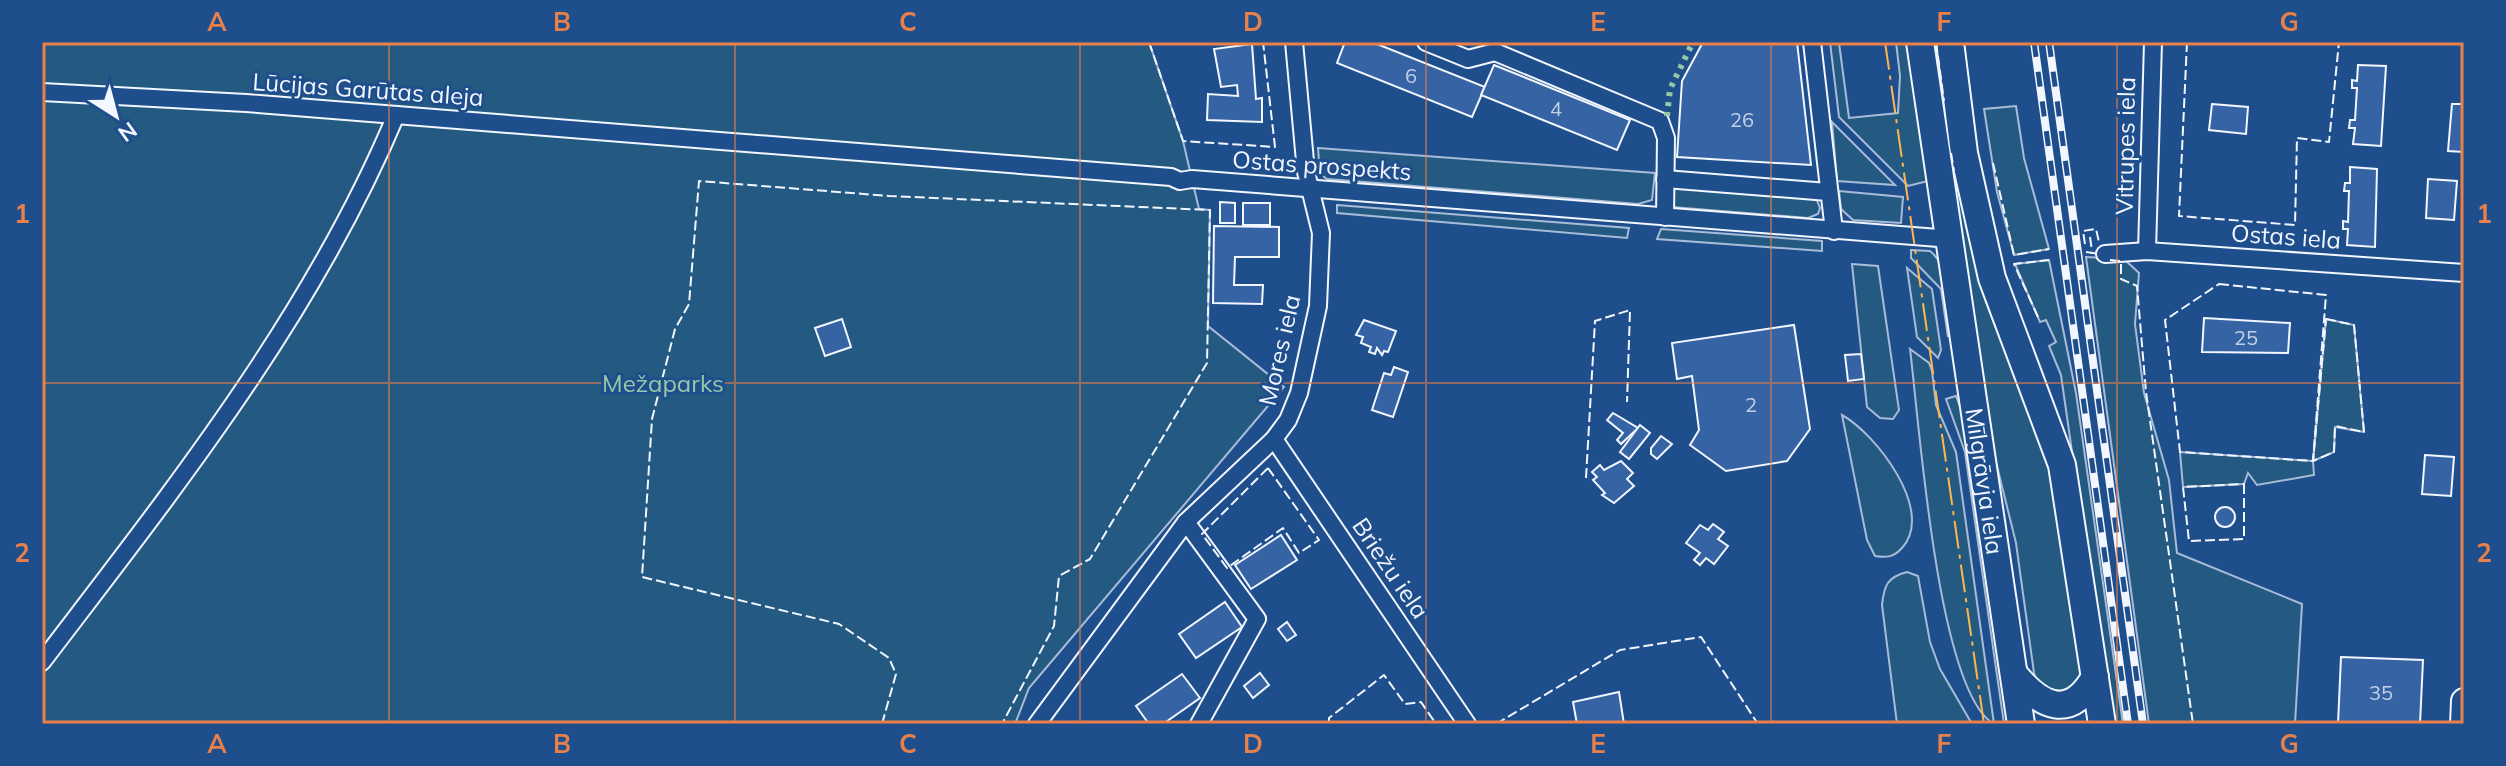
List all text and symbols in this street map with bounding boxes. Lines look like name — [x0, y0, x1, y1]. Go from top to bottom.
text: A — [207, 5, 227, 38]
text: B — [553, 5, 571, 38]
text: C — [899, 5, 917, 38]
text: D — [1243, 5, 1263, 38]
text: E — [1590, 5, 1606, 38]
text: F — [1937, 5, 1952, 38]
text: G — [2279, 5, 2299, 38]
house number: 6 — [1405, 63, 1417, 88]
street label: Lūcijas Garūtas aleja — [252, 66, 484, 112]
north arrow — [76, 76, 156, 156]
street label: Vitrupes iela — [2109, 77, 2141, 215]
house number: 4 — [1550, 96, 1562, 121]
house number: 26 — [1730, 107, 1754, 132]
text: N — [113, 116, 143, 148]
street label: Ostas prospekts — [1231, 144, 1413, 186]
text: 1 — [14, 197, 30, 230]
text: 1 — [2476, 197, 2492, 230]
street label: Ostas iela — [2230, 217, 2342, 255]
street label: Mores iela — [1252, 292, 1306, 408]
house number: 25 — [2234, 325, 2258, 350]
park label: Mežaparks — [602, 368, 724, 398]
house number: 2 — [1745, 392, 1757, 417]
street label: Mīlgrāvja iela — [1959, 406, 2011, 556]
street label: Briežu iela — [1346, 512, 1436, 624]
text: 2 — [14, 536, 30, 569]
text: 2 — [2476, 536, 2492, 569]
house number: 35 — [2369, 680, 2393, 705]
text: A — [207, 727, 227, 760]
text: B — [553, 727, 571, 760]
text: C — [899, 727, 917, 760]
text: D — [1243, 727, 1263, 760]
text: E — [1590, 727, 1606, 760]
text: F — [1937, 727, 1952, 760]
text: G — [2279, 727, 2299, 760]

